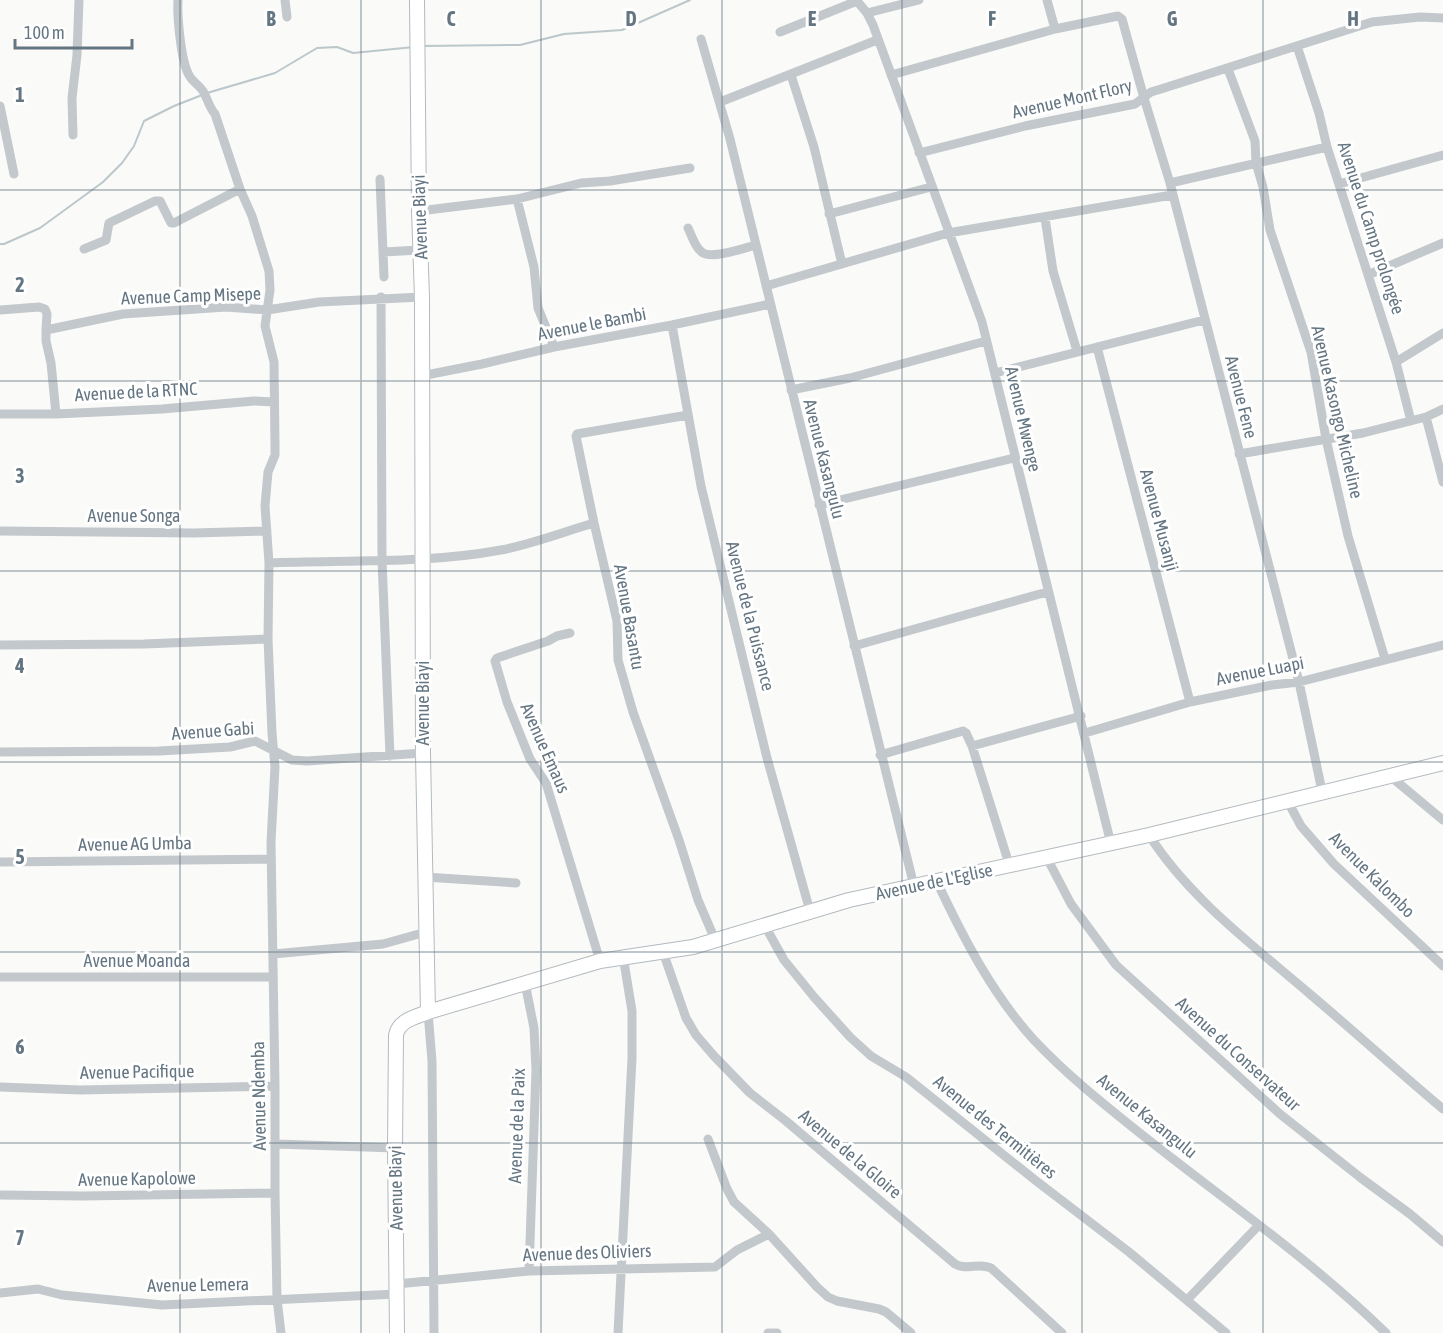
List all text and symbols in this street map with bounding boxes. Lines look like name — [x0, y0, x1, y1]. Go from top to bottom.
text: B — [266, 7, 276, 30]
text: C — [447, 7, 456, 30]
text: D — [625, 7, 637, 30]
text: E — [808, 7, 817, 30]
text: F — [988, 7, 996, 30]
text: G — [1167, 7, 1178, 30]
text: H — [1347, 7, 1359, 30]
scale bar — [15, 12, 132, 50]
text: 100 m — [24, 22, 65, 43]
street label: Avenue Mont Flory — [1010, 75, 1134, 122]
text: 1 — [15, 83, 25, 106]
street label: Avenue du Camp prolongée — [1334, 139, 1409, 317]
street label: Avenue Biayi — [408, 174, 431, 260]
text: 2 — [15, 273, 25, 296]
street label: Avenue Camp Misepe — [121, 283, 261, 308]
street label: Avenue le Bambi — [536, 303, 648, 344]
street label: Avenue Kasongo Micheline — [1307, 324, 1368, 500]
street label: Avenue Fene — [1221, 353, 1262, 440]
street label: Avenue Mwenge — [1001, 364, 1046, 474]
street label: Avenue de la RTNC — [74, 378, 198, 405]
street label: Avenue Kasangulu — [799, 397, 849, 521]
text: 3 — [15, 464, 25, 487]
street label: Avenue Musanji — [1136, 467, 1183, 573]
street label: Avenue Songa — [88, 505, 180, 526]
street label: Avenue de la Puissance — [722, 539, 779, 693]
street label: Avenue Basantu — [610, 563, 649, 671]
street label: Avenue Luapi — [1214, 652, 1306, 689]
text: 4 — [14, 654, 25, 677]
street label: Avenue Biayi — [412, 661, 433, 745]
street label: Avenue Emaus — [516, 700, 575, 796]
street label: Avenue Gabi — [171, 717, 255, 744]
street label: Avenue Kalombo — [1325, 828, 1419, 922]
street label: Avenue AG Umba — [78, 832, 192, 855]
text: 5 — [15, 845, 25, 868]
street label: Avenue de L'Eglise — [873, 859, 994, 904]
street label: Avenue Moanda — [84, 950, 190, 971]
street label: Avenue du Conservateur — [1172, 992, 1305, 1115]
text: 6 — [15, 1035, 25, 1058]
street label: Avenue Ndemba — [247, 1041, 270, 1151]
street label: Avenue Pacifique — [80, 1060, 194, 1083]
street label: Avenue de la Paix — [504, 1068, 529, 1184]
street label: Avenue Kasangulu — [1093, 1069, 1202, 1162]
street label: Avenue des Termitières — [929, 1070, 1061, 1183]
street label: Avenue de la Gloire — [795, 1105, 906, 1203]
street label: Avenue Biayi — [384, 1145, 407, 1231]
street label: Avenue Kapolowe — [78, 1167, 196, 1190]
text: 7 — [15, 1226, 25, 1249]
street label: Avenue des Oliviers — [522, 1240, 652, 1265]
street label: Avenue Lemera — [147, 1273, 249, 1296]

